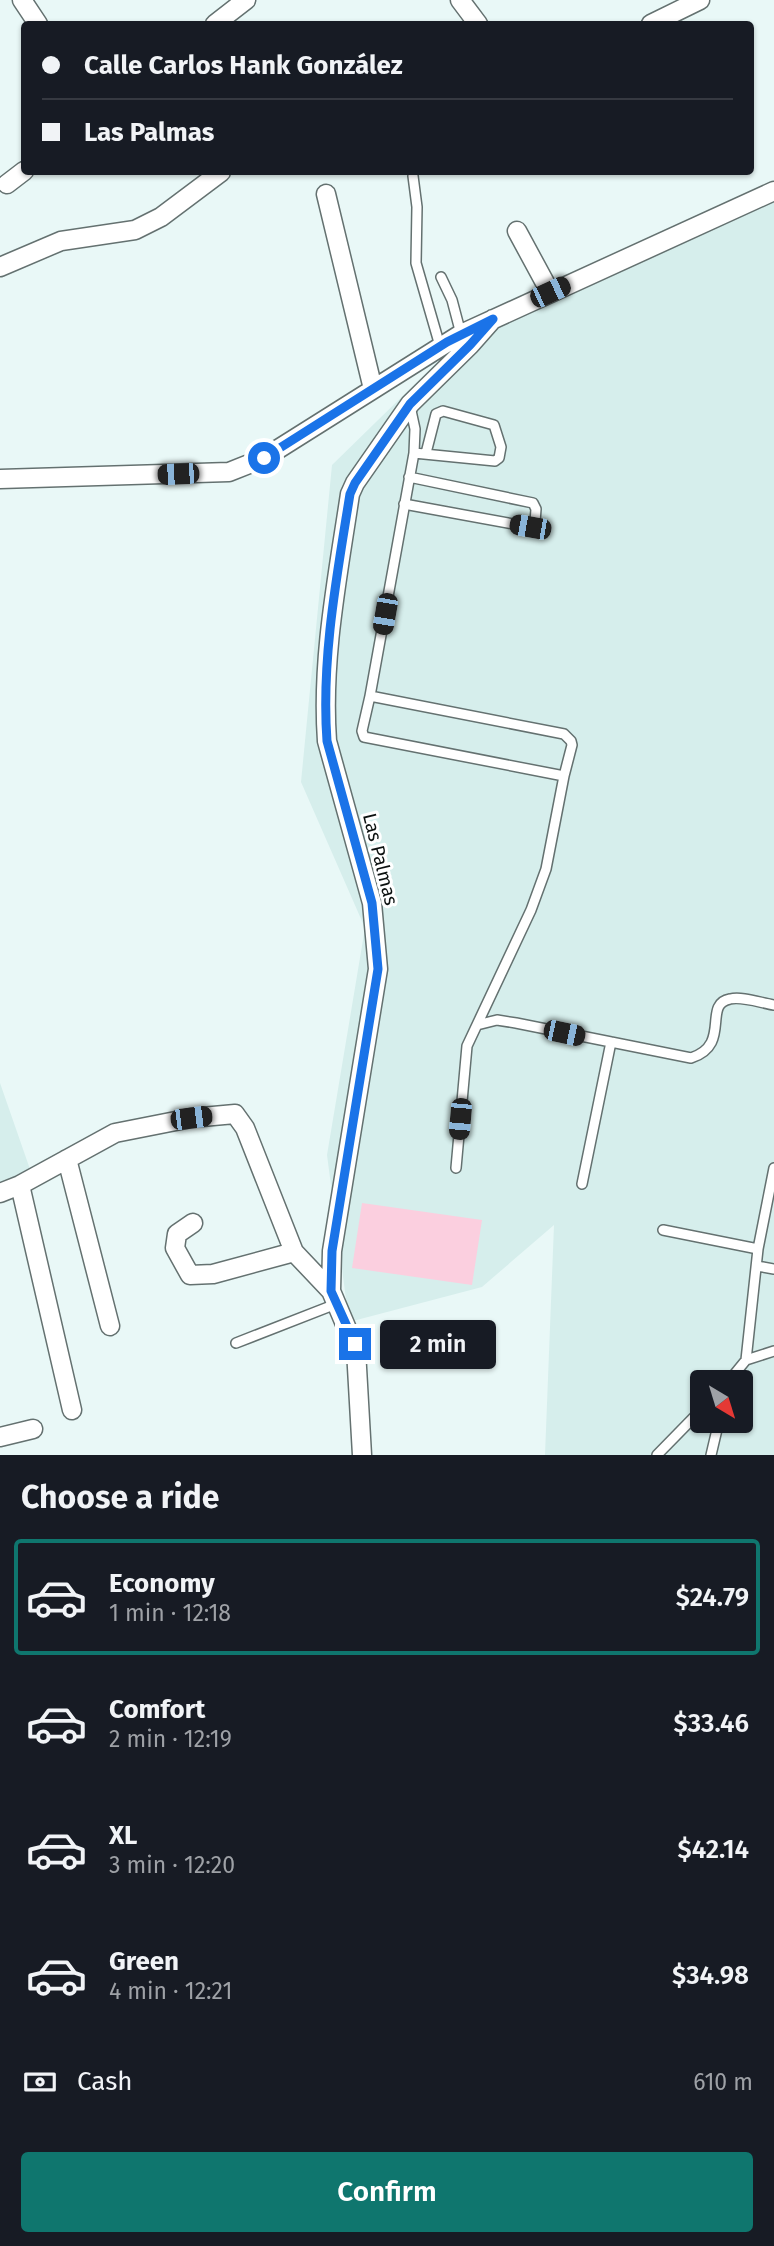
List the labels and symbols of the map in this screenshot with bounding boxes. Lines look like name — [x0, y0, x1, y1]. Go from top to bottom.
car — [527, 274, 574, 310]
route start — [248, 442, 280, 474]
car — [157, 463, 200, 485]
car — [508, 513, 553, 541]
car — [372, 591, 399, 637]
street label: Las Palmas — [358, 811, 403, 908]
car — [542, 1018, 587, 1048]
car — [448, 1097, 473, 1141]
car — [169, 1105, 214, 1131]
callout: 2 min — [380, 1320, 495, 1368]
route end — [339, 1328, 371, 1360]
north arrow — [690, 1370, 752, 1433]

